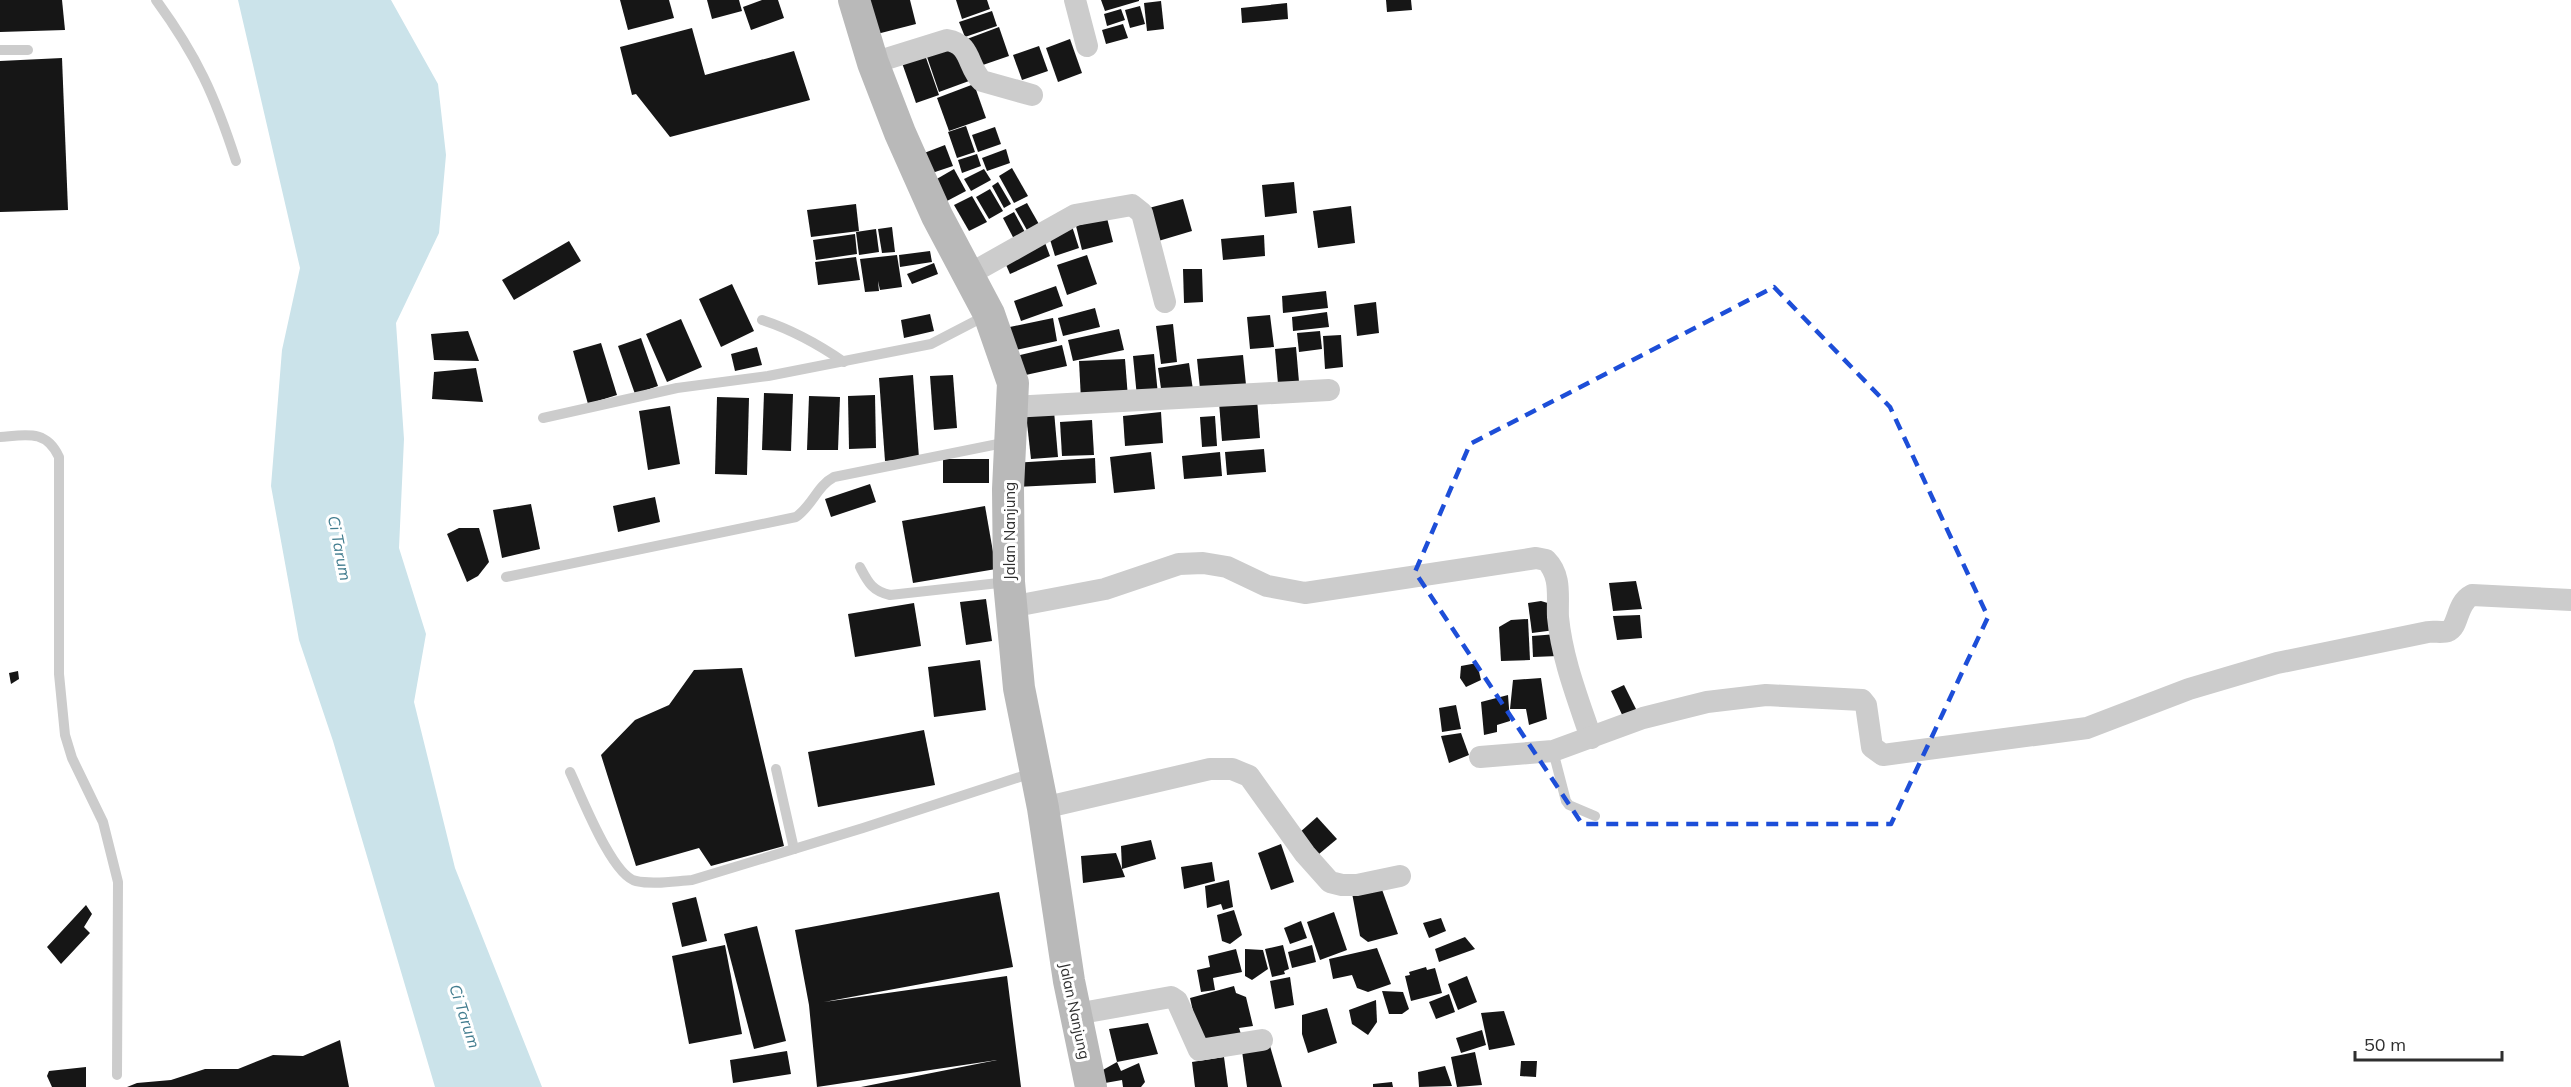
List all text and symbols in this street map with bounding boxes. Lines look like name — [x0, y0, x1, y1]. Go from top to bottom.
street label: Jalan Nanjung — [1000, 482, 1019, 580]
water label: Ci Tarum — [324, 514, 356, 582]
street label: Jalan Nanjung — [1055, 961, 1095, 1061]
water label: Ci Tarum — [445, 981, 485, 1051]
scale bar — [2355, 1024, 2502, 1062]
text: 50 m — [2364, 1033, 2406, 1056]

